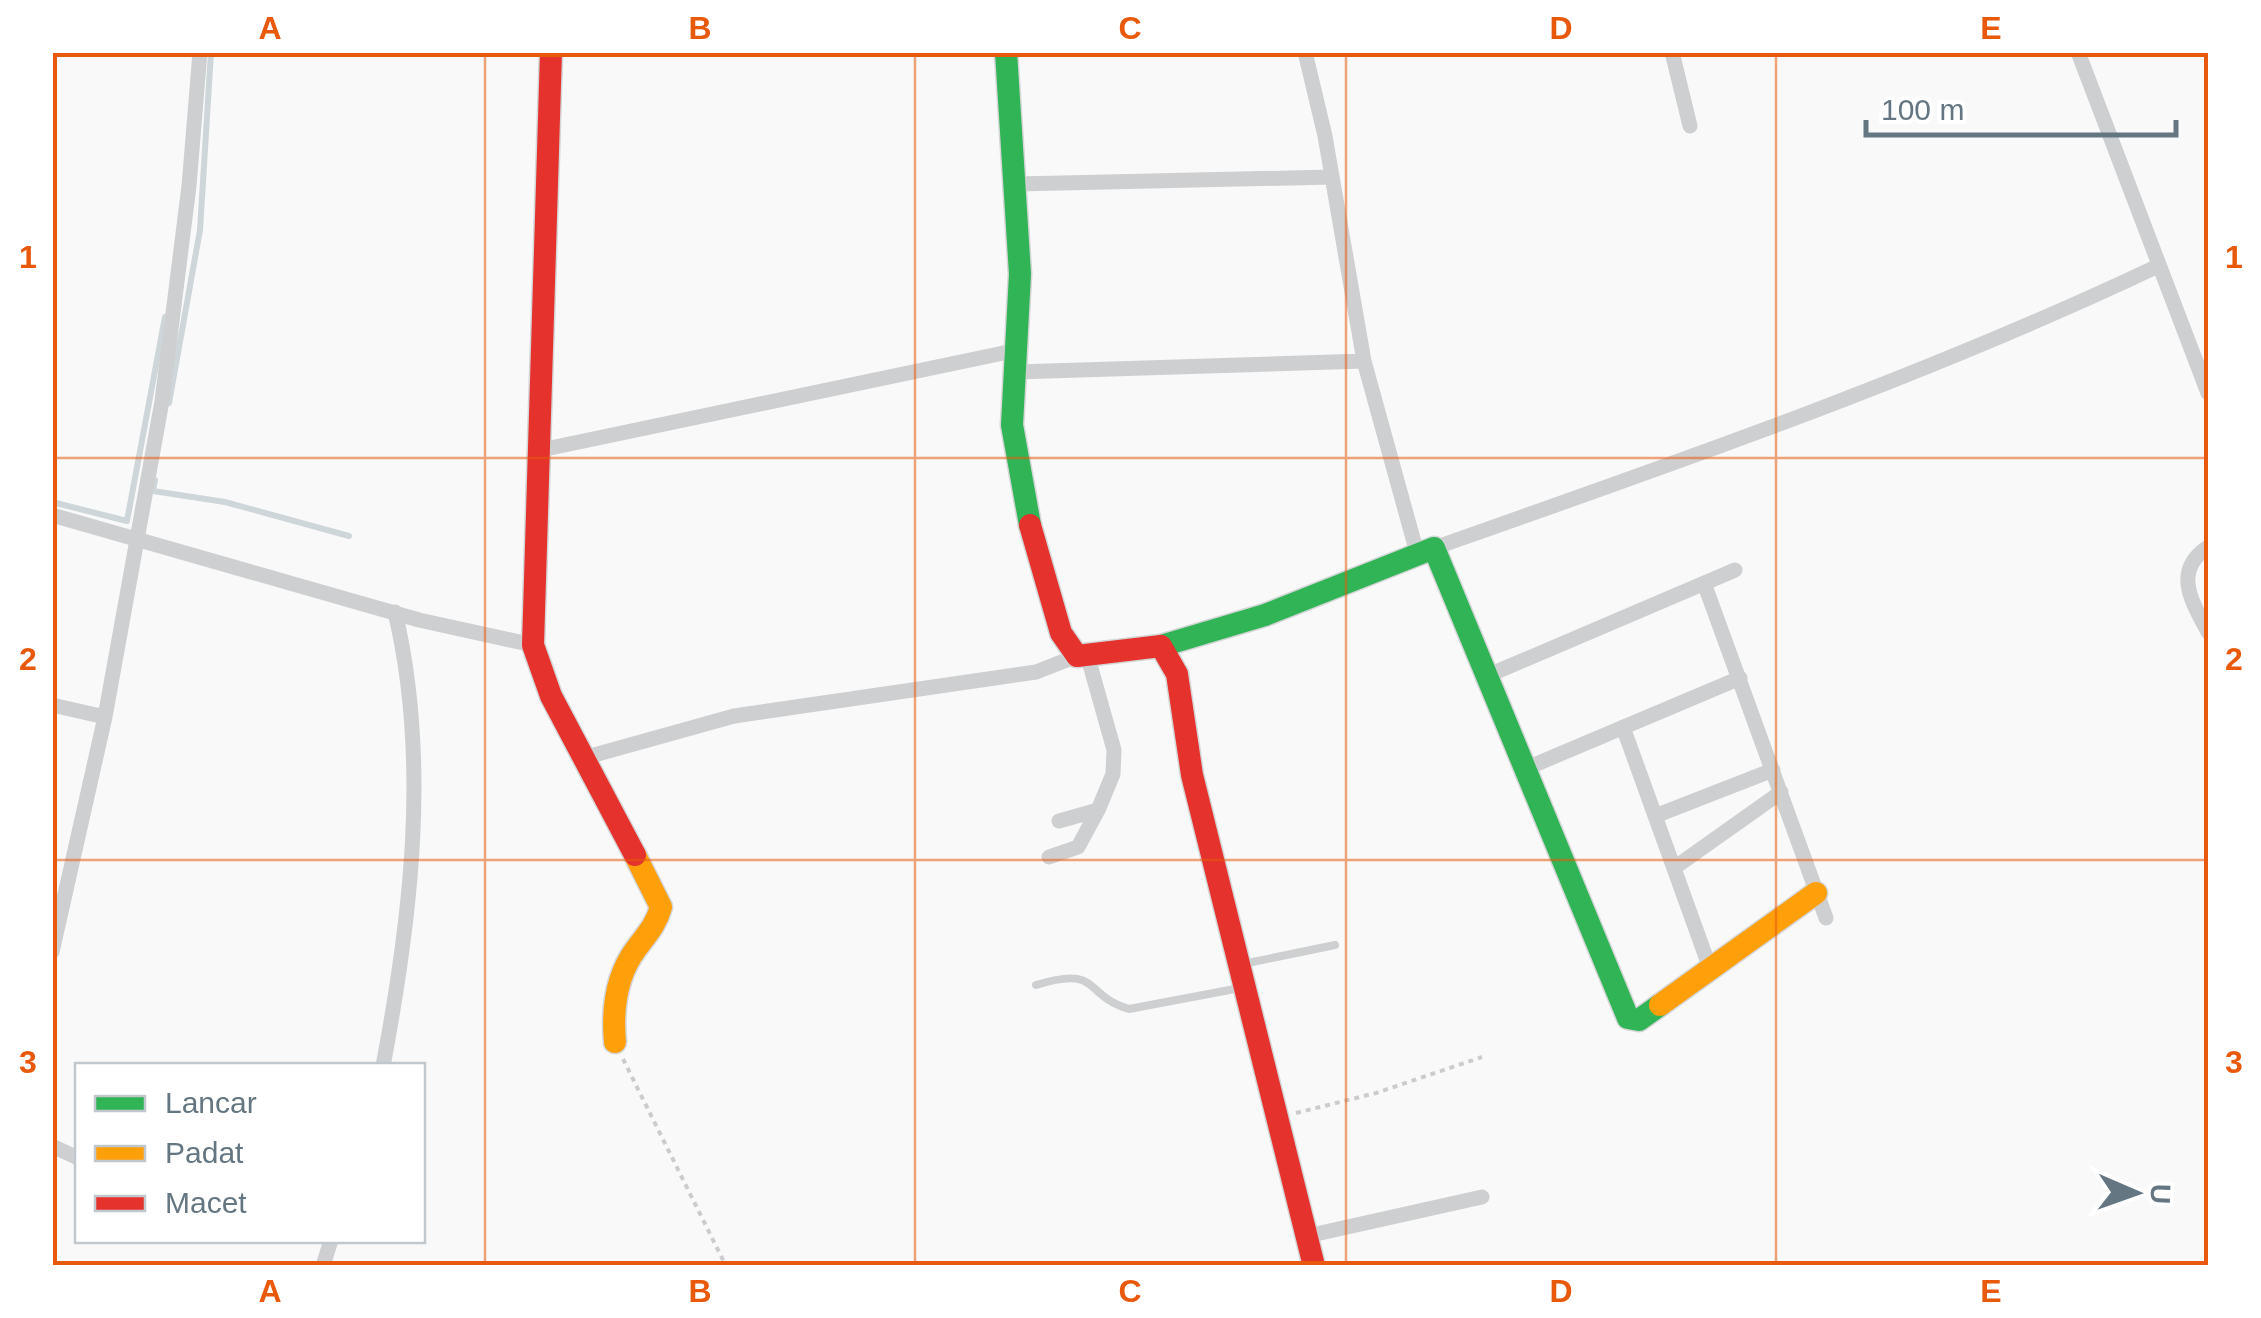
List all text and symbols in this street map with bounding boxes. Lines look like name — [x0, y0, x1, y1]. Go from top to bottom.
text: A — [258, 10, 282, 46]
text: B — [688, 10, 712, 46]
text: C — [1118, 10, 1142, 46]
text: D — [1549, 10, 1573, 46]
text: E — [1980, 10, 2002, 46]
scale bar — [1866, 75, 2176, 137]
text: 100 m — [1881, 93, 1964, 126]
text: 1 — [19, 239, 37, 275]
text: 1 — [2225, 239, 2243, 275]
text: 2 — [19, 641, 37, 677]
text: 2 — [2225, 641, 2243, 677]
text: 3 — [19, 1044, 37, 1080]
text: 3 — [2225, 1044, 2243, 1080]
legend — [75, 1063, 425, 1243]
text: Lancar — [165, 1086, 257, 1119]
text: Padat — [165, 1136, 244, 1169]
north arrow — [2086, 1143, 2186, 1243]
text: U — [2145, 1183, 2176, 1205]
text: Macet — [165, 1186, 247, 1219]
text: A — [258, 1273, 282, 1309]
text: B — [688, 1273, 712, 1309]
text: C — [1118, 1273, 1142, 1309]
text: D — [1549, 1273, 1573, 1309]
text: E — [1980, 1273, 2002, 1309]

